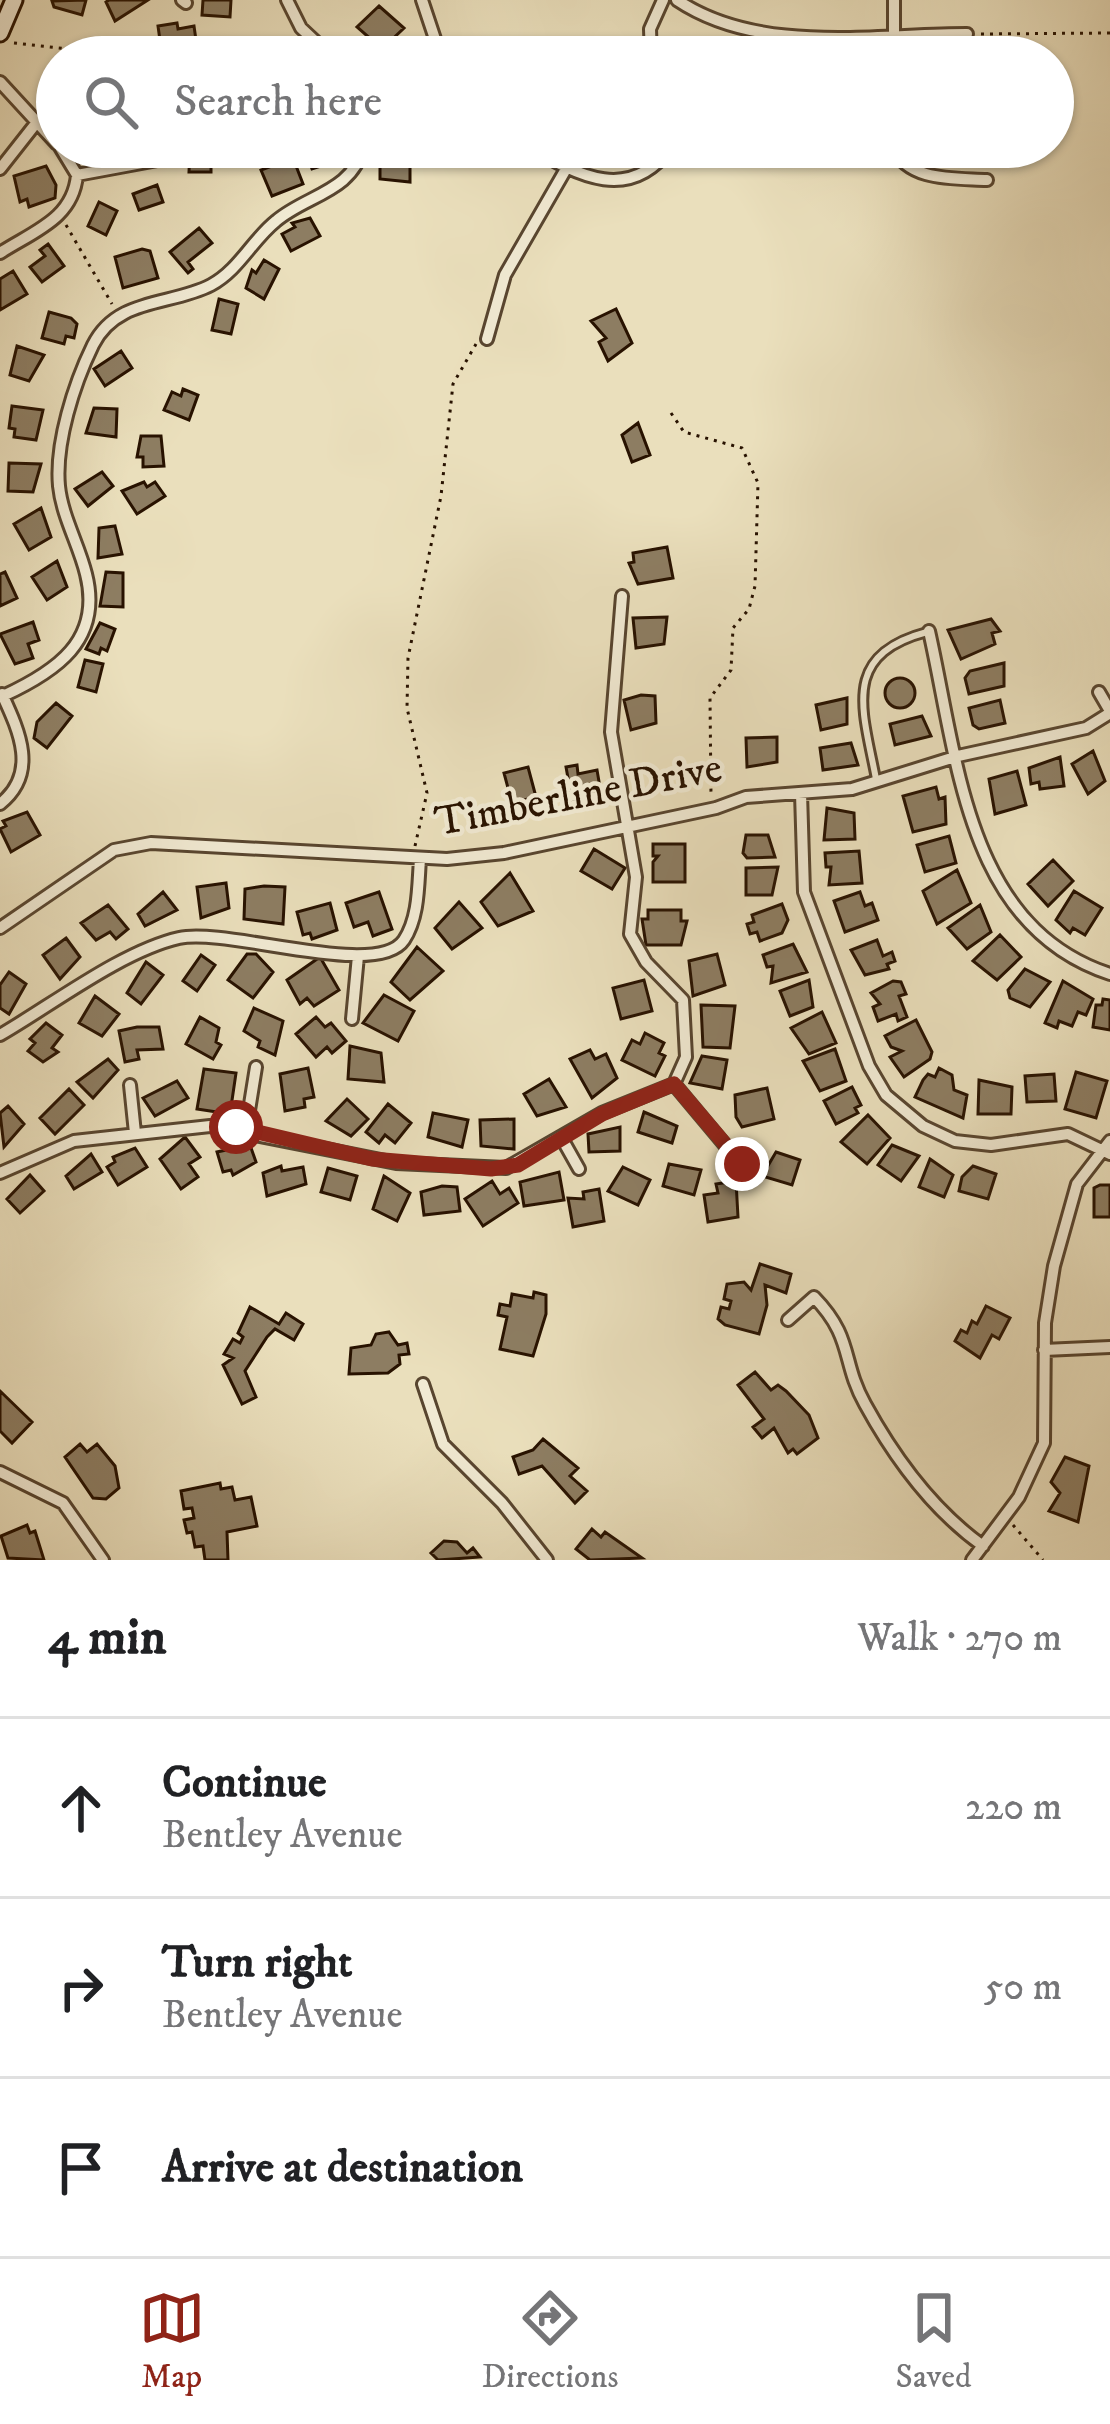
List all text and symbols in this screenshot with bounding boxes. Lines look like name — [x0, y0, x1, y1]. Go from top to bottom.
search box — [36, 36, 1074, 168]
icon: search — [78, 69, 144, 135]
text: Search here — [174, 74, 382, 130]
street label: Timberline Drive — [431, 743, 727, 849]
route start — [209, 1100, 263, 1154]
route end — [715, 1137, 769, 1191]
text: 4 min — [48, 1606, 166, 1670]
text: Walk · 270 m — [857, 1614, 1062, 1663]
text: Continue — [162, 1755, 327, 1811]
icon: ahead — [48, 1775, 114, 1841]
text: 220 m — [965, 1783, 1062, 1832]
text: Bentley Avenue — [162, 1811, 403, 1860]
text: Turn right — [162, 1935, 352, 1991]
icon: right — [48, 1955, 114, 2021]
text: 50 m — [984, 1963, 1062, 2012]
text: Bentley Avenue — [162, 1991, 403, 2040]
icon: arrive — [48, 2135, 114, 2201]
text: Arrive at destination — [162, 2140, 523, 2196]
tab: Map — [139, 2285, 205, 2398]
tab: Directions — [482, 2285, 618, 2398]
tab: Saved — [896, 2285, 971, 2398]

